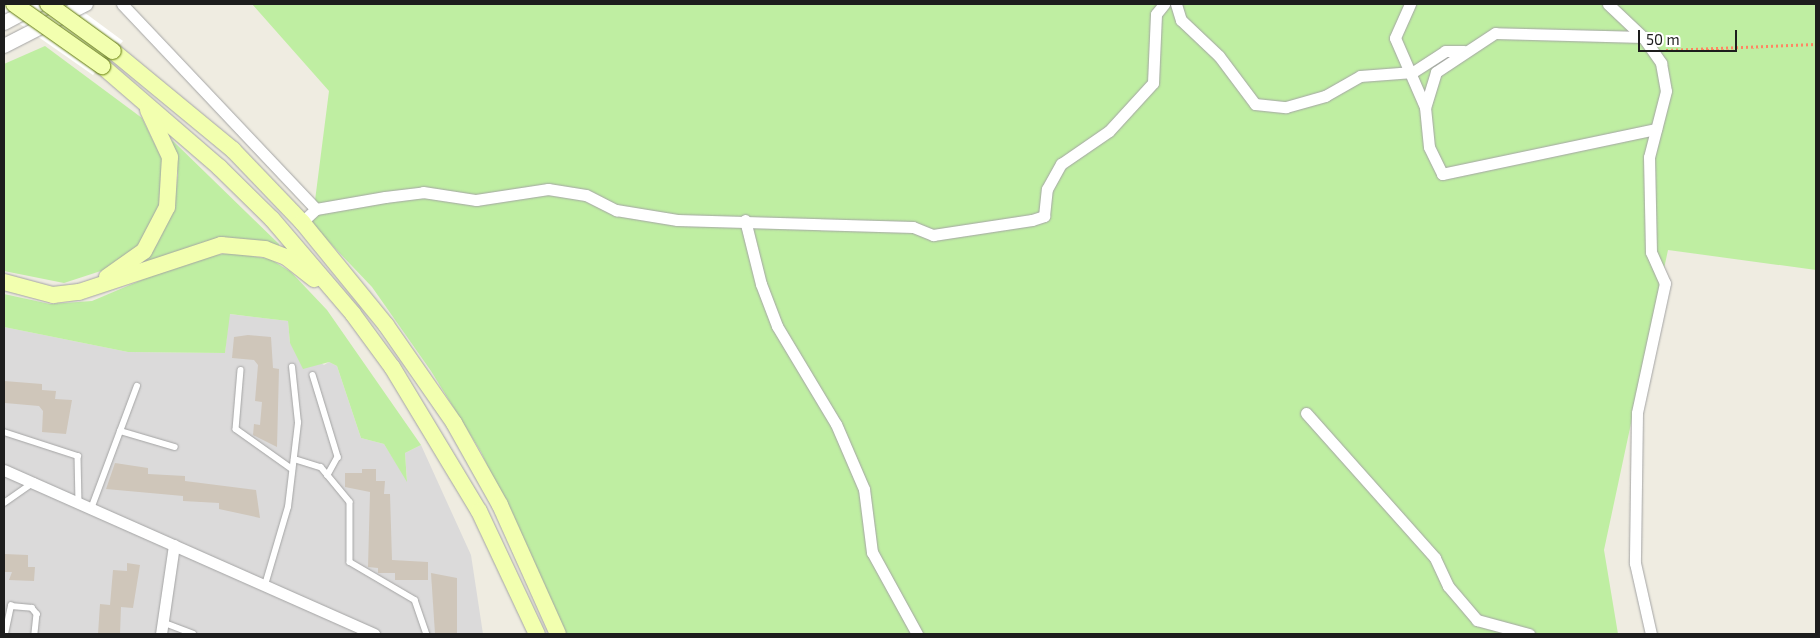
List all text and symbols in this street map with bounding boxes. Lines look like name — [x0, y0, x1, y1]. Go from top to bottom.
scale bar — [1640, 20, 1739, 52]
text: 50 m — [1646, 30, 1680, 48]

